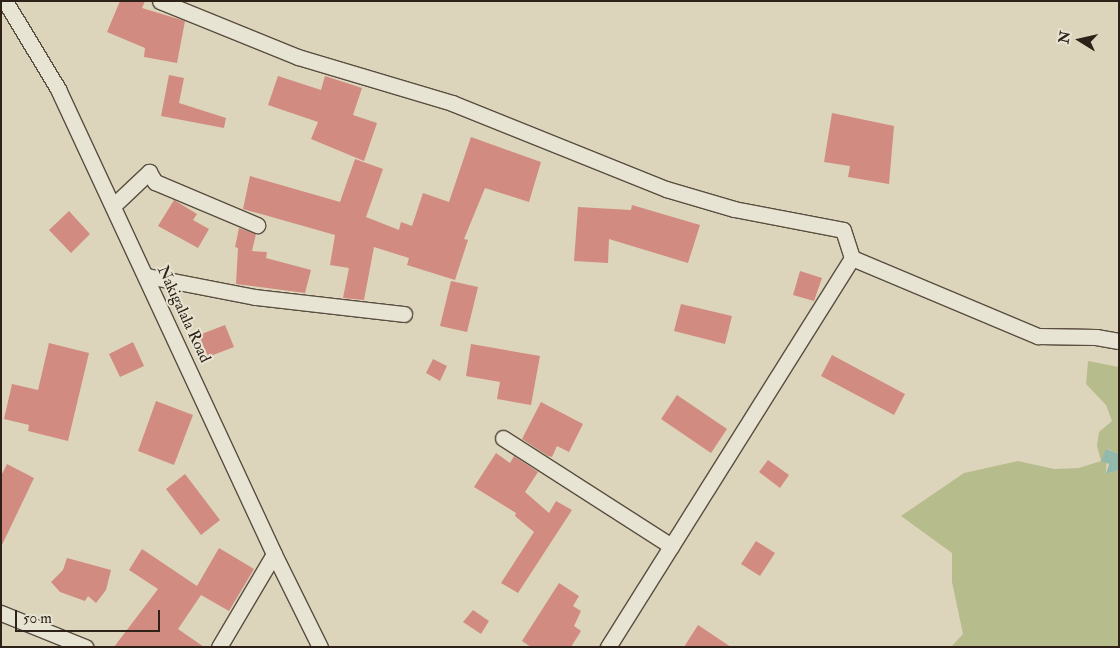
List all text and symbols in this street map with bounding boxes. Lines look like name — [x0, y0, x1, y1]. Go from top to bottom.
north arrow — [1055, 15, 1105, 65]
text: N — [1055, 30, 1074, 45]
street label: Nakigalala Road — [153, 262, 215, 366]
scale bar — [18, 600, 162, 632]
text: 50 m — [23, 609, 52, 628]

